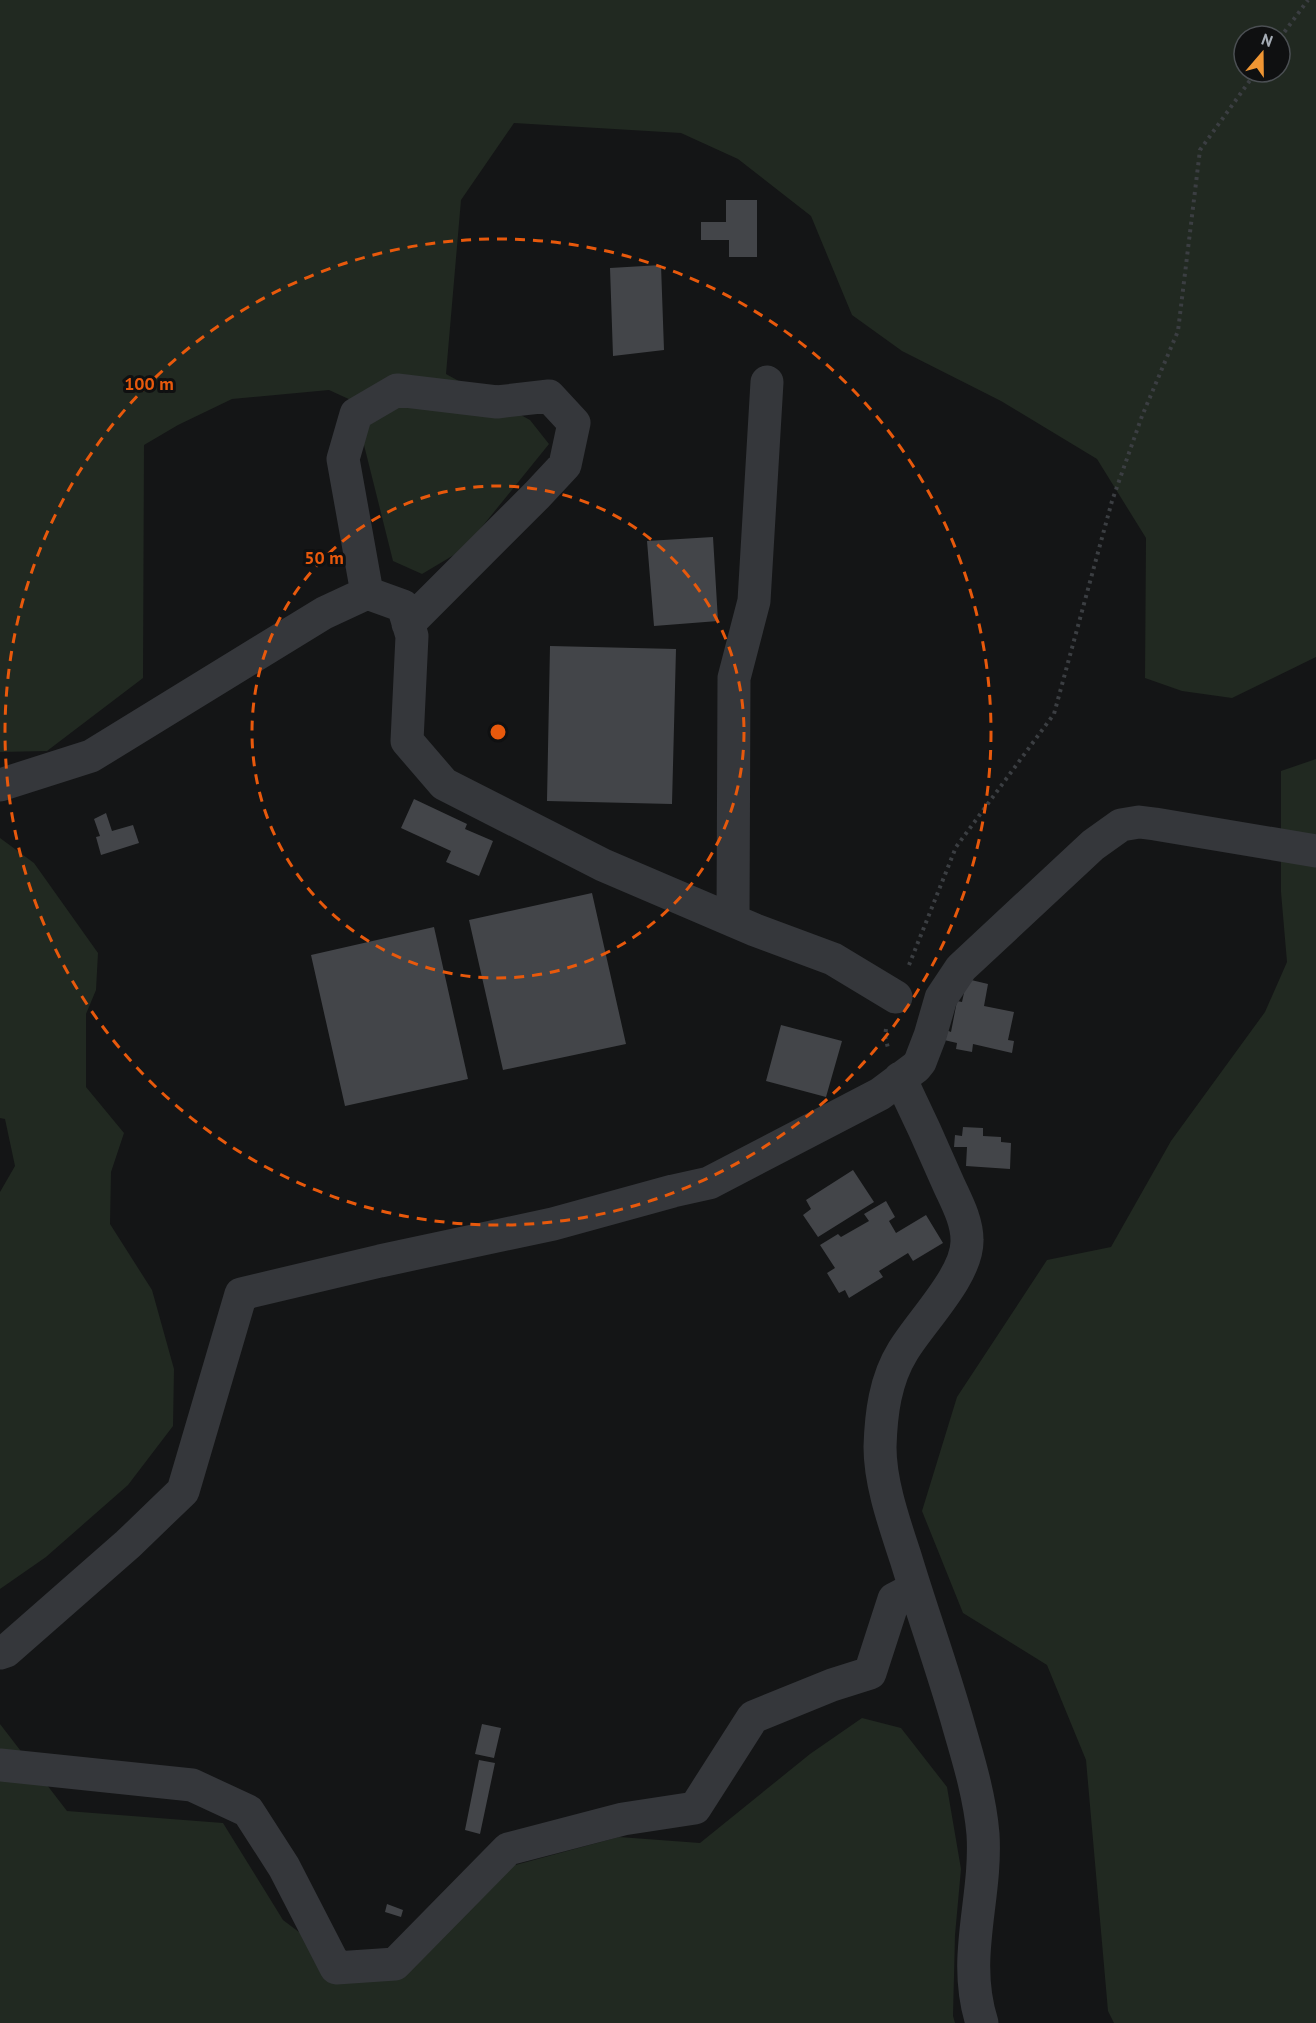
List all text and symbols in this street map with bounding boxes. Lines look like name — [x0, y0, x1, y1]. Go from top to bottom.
north arrow — [1232, 24, 1292, 84]
text: N — [1259, 29, 1275, 51]
text: 100 m — [124, 372, 174, 395]
text: 50 m — [304, 546, 344, 569]
centre of rings — [488, 722, 508, 742]

